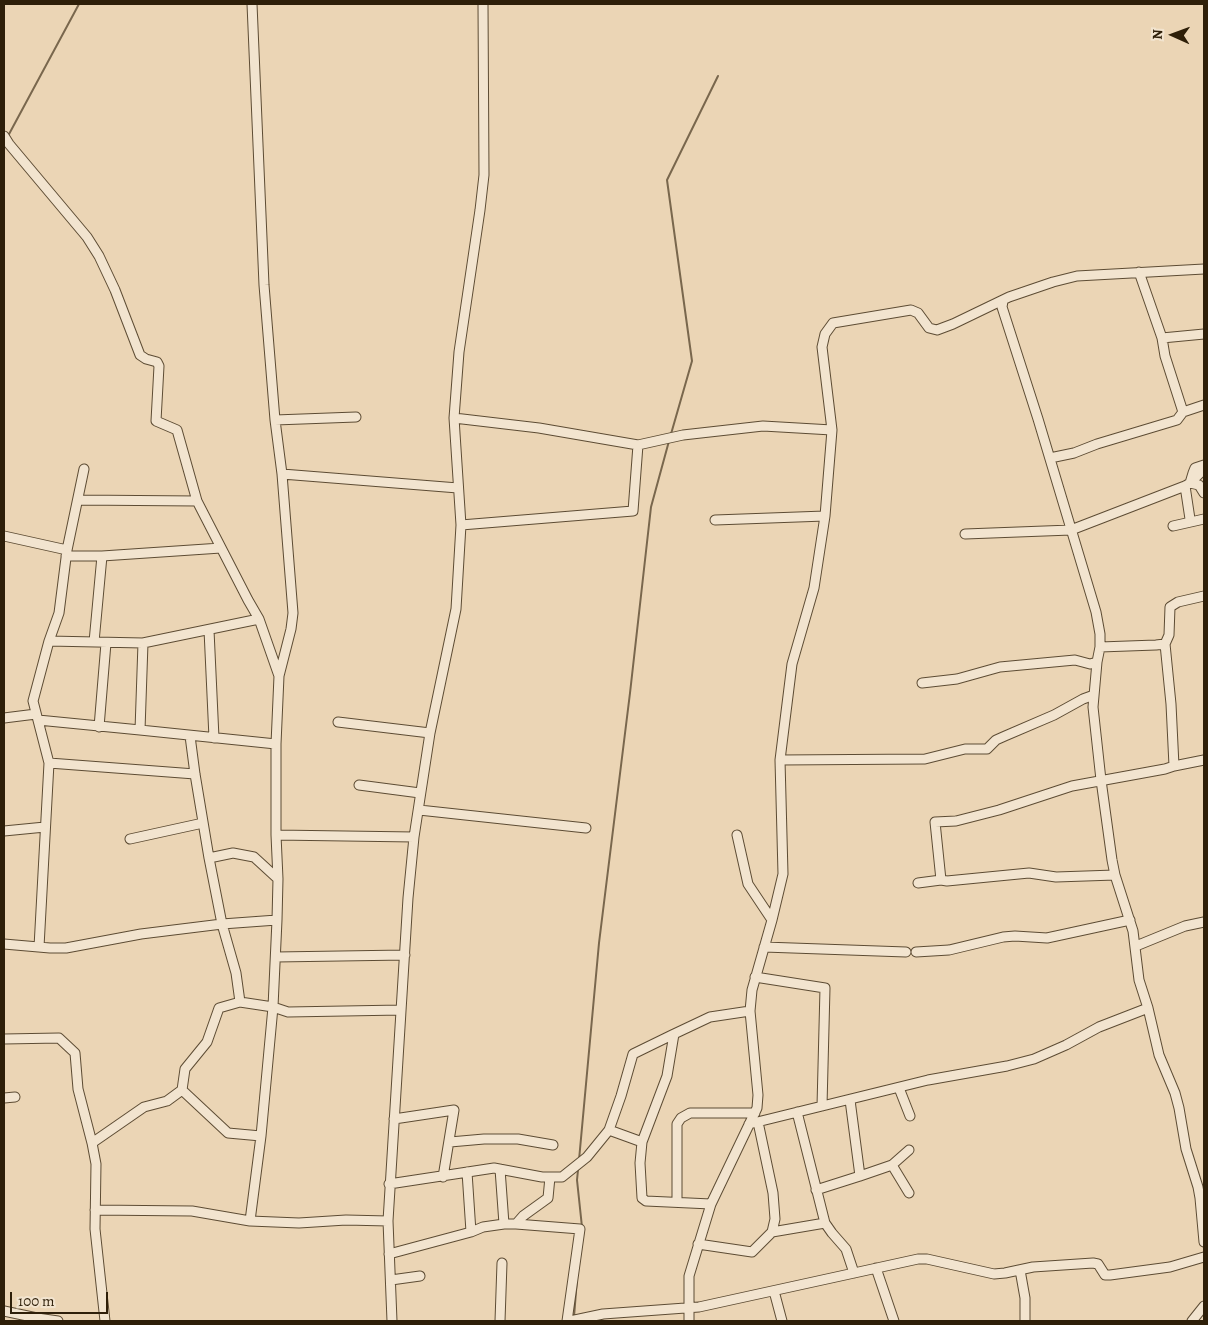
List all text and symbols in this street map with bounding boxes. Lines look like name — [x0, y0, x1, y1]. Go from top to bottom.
north arrow — [1148, 10, 1198, 60]
text: N — [1148, 29, 1167, 40]
scale bar — [12, 1282, 110, 1314]
text: 100 m — [18, 1291, 55, 1311]

